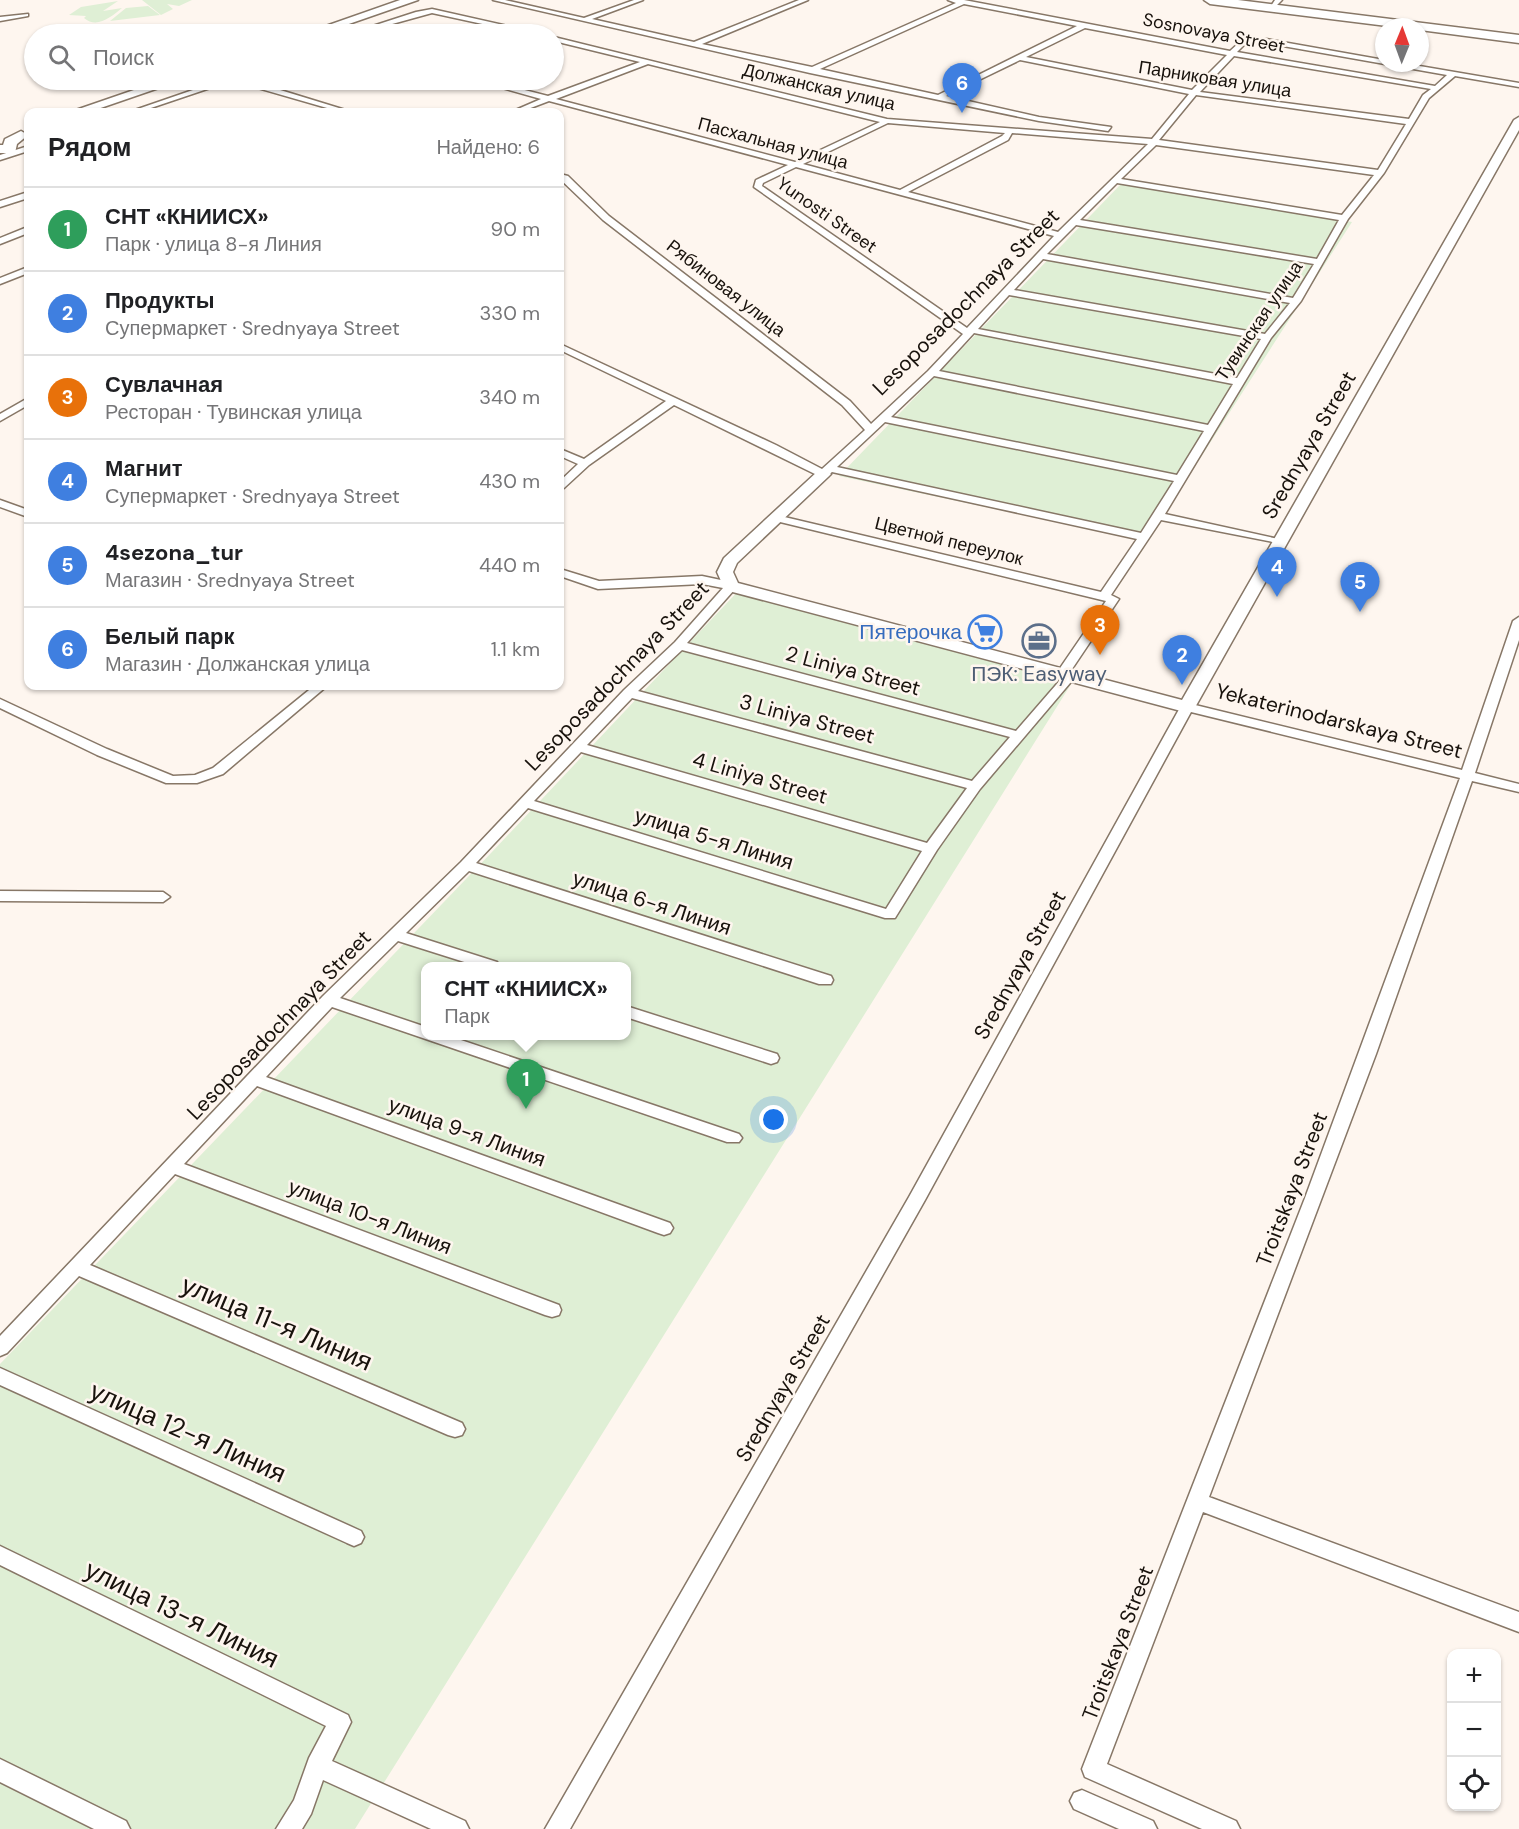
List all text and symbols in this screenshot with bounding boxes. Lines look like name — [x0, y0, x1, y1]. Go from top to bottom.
street label: Sosnovaya Street — [1141, 7, 1287, 59]
north arrow — [1375, 18, 1429, 72]
search box — [24, 24, 564, 90]
icon: search — [45, 41, 78, 74]
text: Поиск — [93, 43, 154, 72]
street label: Парниковая улица — [1137, 55, 1294, 103]
street label: Должанская улица — [740, 58, 899, 116]
pin: 6 — [942, 63, 982, 113]
street label: Пасхальная улица — [695, 111, 852, 175]
text: Рядом — [48, 130, 131, 164]
text: Найдено: 6 — [436, 134, 540, 160]
street label: Yunosti Street — [772, 172, 882, 258]
text: СНТ «КНИИСХ» — [105, 202, 269, 231]
street label: Lesoposadochnaya Street — [866, 202, 1066, 402]
text: 1 — [64, 216, 71, 242]
text: 90 m — [491, 216, 540, 242]
text: Парк · улица 8-я Линия — [105, 231, 322, 257]
street label: Рябиновая улица — [662, 234, 791, 343]
street label: Тувинская улица — [1210, 256, 1309, 386]
text: Продукты — [105, 286, 214, 315]
text: 2 — [62, 300, 73, 326]
text: 330 m — [480, 300, 540, 326]
text: Супермаркет · Srednyaya Street — [105, 315, 400, 341]
street label: Srednyaya Street — [1255, 366, 1363, 524]
text: Сувлачная — [105, 370, 223, 399]
text: 3 — [61, 384, 74, 410]
text: 340 m — [479, 384, 540, 410]
text: Ресторан · Тувинская улица — [105, 399, 362, 425]
text: Магнит — [105, 454, 183, 483]
text: 4 — [61, 468, 74, 494]
text: 430 m — [479, 468, 540, 494]
text: Супермаркет · Srednyaya Street — [105, 483, 400, 509]
street label: Цветной переулок — [872, 511, 1026, 571]
text: 4sezona_tur — [105, 538, 243, 567]
pin: 4 — [1258, 548, 1296, 597]
text: 5 — [61, 552, 74, 578]
text: 440 m — [479, 552, 540, 578]
pin: 5 — [1340, 562, 1380, 612]
text: Магазин · Srednyaya Street — [105, 567, 355, 593]
street label: Lesoposadochnaya Street — [519, 575, 715, 777]
pin: 3 — [1080, 606, 1120, 655]
supermarket icon: Пятерочка — [967, 614, 1003, 650]
place label: Пятерочка — [859, 618, 962, 646]
text: Белый парк — [105, 622, 234, 651]
office icon: ПЭК: Easyway — [1021, 623, 1057, 659]
text: 6 — [61, 636, 74, 662]
text: 1.1 km — [491, 636, 540, 662]
pin: 2 — [1162, 636, 1202, 685]
street label: 2 Liniya Street — [783, 640, 923, 702]
text: Магазин · Должанская улица — [105, 651, 370, 677]
place label: ПЭК: Easyway — [971, 660, 1107, 688]
street label: Yekaterinodarskaya Street — [1213, 677, 1465, 765]
street label: 3 Liniya Street — [736, 688, 878, 750]
street label: 4 Liniya Street — [689, 745, 831, 811]
street label: улица 5-я Линия — [631, 802, 797, 876]
street label: улица 6-я Линия — [569, 864, 735, 942]
street label: Srednyaya Street — [967, 886, 1073, 1044]
street label: Lesoposadochnaya Street — [181, 924, 377, 1126]
popup — [421, 962, 631, 1040]
text: СНТ «КНИИСХ» — [444, 974, 608, 1003]
text: Парк — [444, 1003, 490, 1029]
pin: 1 — [506, 1060, 546, 1109]
street label: улица 9-я Линия — [385, 1091, 549, 1173]
your location — [759, 1105, 788, 1134]
street label: Troitskaya Street — [1250, 1108, 1334, 1270]
street label: улица 10-я Линия — [284, 1173, 456, 1261]
street label: улица 11-я Линия — [176, 1267, 378, 1379]
street label: Srednyaya Street — [729, 1309, 837, 1467]
street label: улица 12-я Линия — [85, 1374, 291, 1490]
street label: улица 13-я Линия — [80, 1552, 284, 1676]
street label: Troitskaya Street — [1076, 1562, 1160, 1724]
map controls — [1447, 1649, 1501, 1811]
button: + — [1447, 1649, 1501, 1703]
button: − — [1447, 1703, 1501, 1757]
button: locate — [1447, 1757, 1501, 1811]

